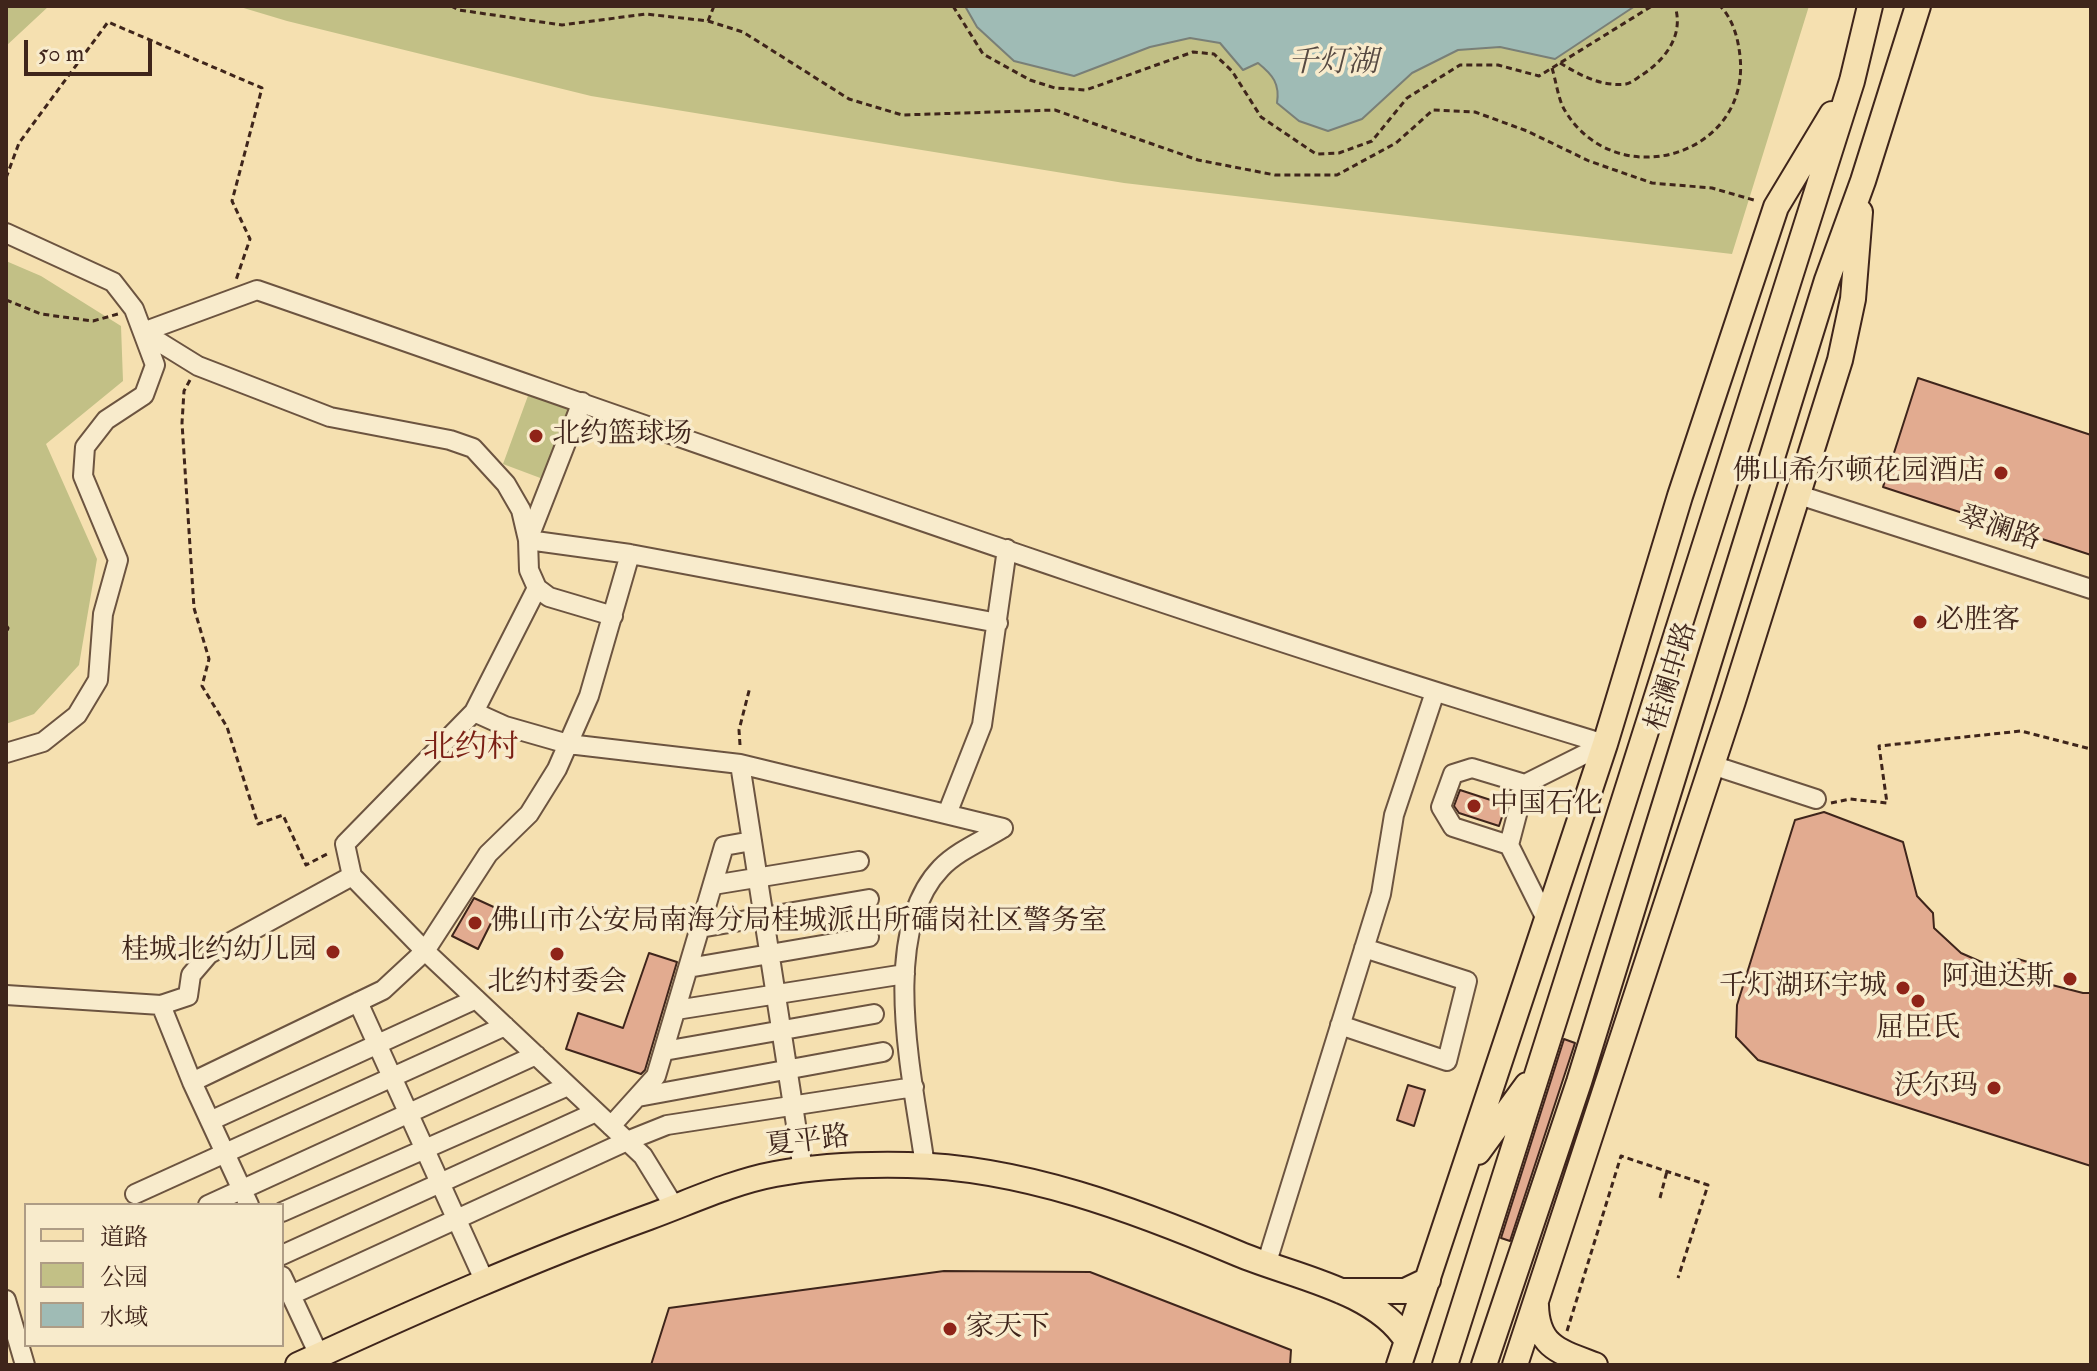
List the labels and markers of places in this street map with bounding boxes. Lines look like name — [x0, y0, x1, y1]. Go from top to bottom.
place label: 北约篮球场 — [552, 419, 692, 453]
marker: 北约篮球场 — [527, 427, 545, 445]
place label: 佛山希尔顿花园酒店 — [1733, 456, 1985, 490]
marker: 佛山希尔顿花园酒店 — [1992, 464, 2010, 482]
place label: 必胜客 — [1936, 605, 2020, 639]
marker: 必胜客 — [1911, 613, 1929, 631]
place label: 中国石化 — [1490, 789, 1602, 823]
marker: 中国石化 — [1465, 797, 1483, 815]
place label: 佛山市公安局南海分局桂城派出所礌岗社区警务室 — [491, 906, 1107, 940]
marker: 佛山市公安局南海分局桂城派出所礌岗社区警务室 — [466, 914, 484, 932]
place label: 桂城北约幼儿园 — [121, 935, 317, 969]
marker: 桂城北约幼儿园 — [324, 943, 342, 961]
marker: 北约村委会 — [548, 945, 566, 963]
place label: 阿迪达斯 — [1942, 962, 2054, 996]
place label: 北约村委会 — [487, 967, 627, 1001]
marker: 阿迪达斯 — [2061, 970, 2079, 988]
place label: 千灯湖环宇城 — [1719, 971, 1887, 1005]
marker: 千灯湖环宇城 — [1894, 979, 1912, 997]
marker: 屈臣氏 — [1909, 992, 1927, 1010]
place label: 屈臣氏 — [1876, 1013, 1960, 1047]
place label: 沃尔玛 — [1894, 1071, 1978, 1105]
marker: 沃尔玛 — [1985, 1079, 2003, 1097]
place label: 家天下 — [966, 1312, 1050, 1346]
marker: 家天下 — [941, 1320, 959, 1338]

